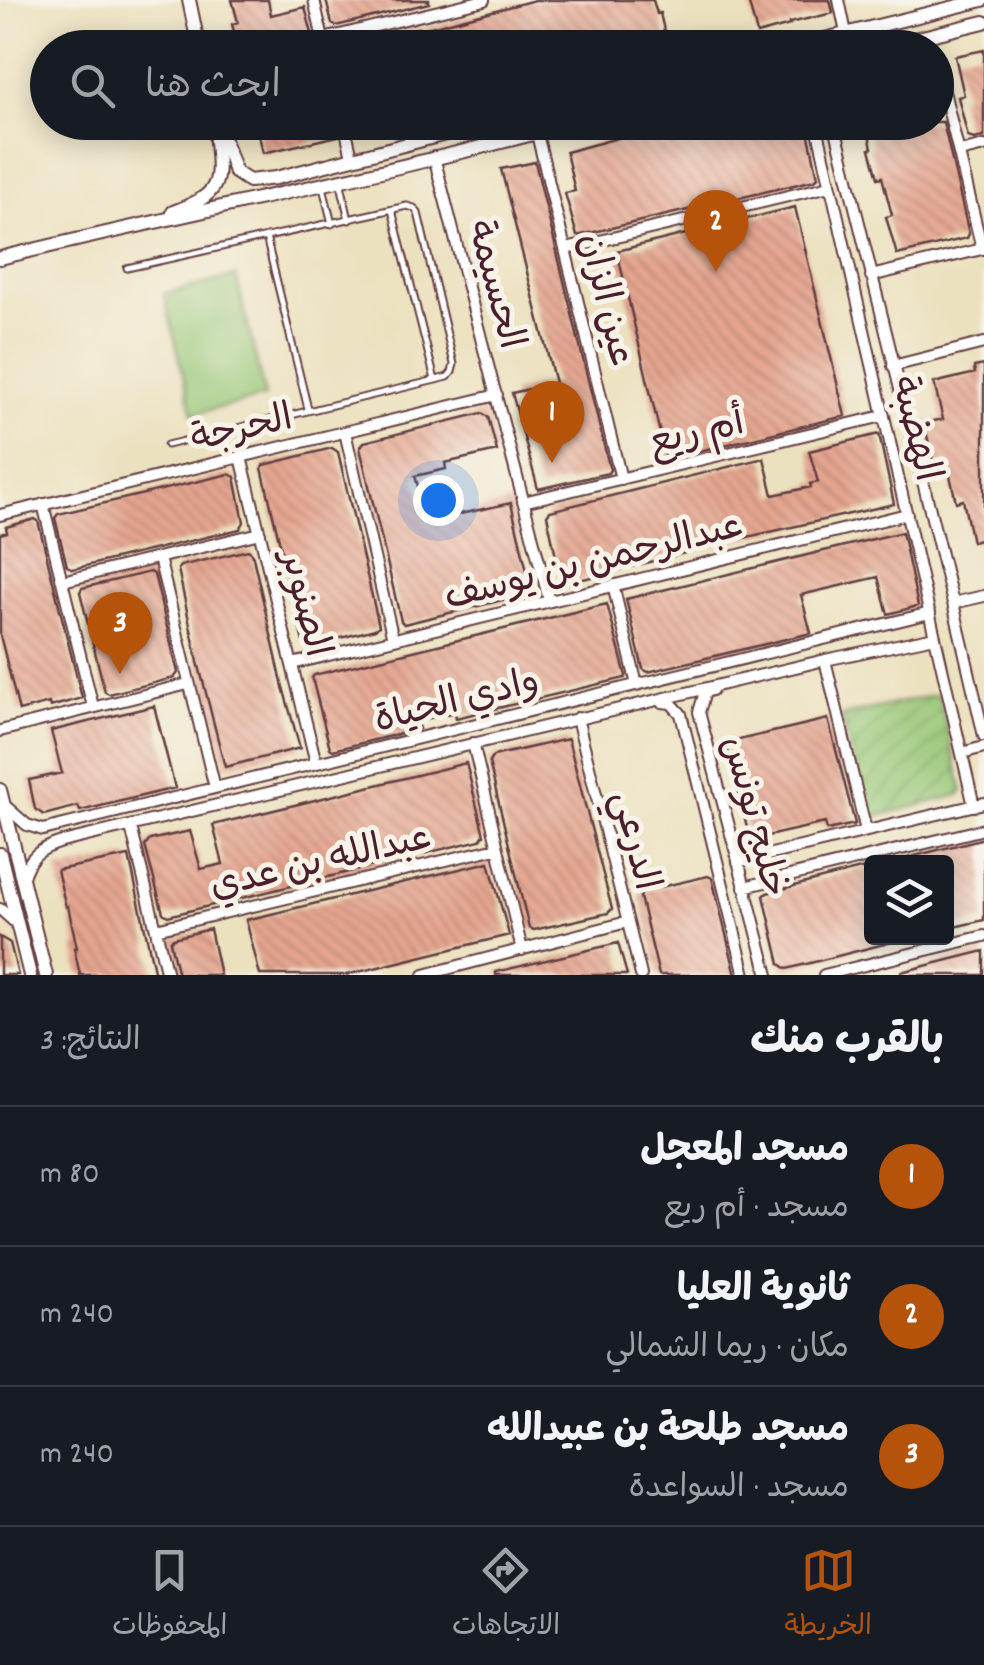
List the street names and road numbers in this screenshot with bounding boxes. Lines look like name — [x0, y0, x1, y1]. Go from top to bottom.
street label: الحسيمة — [449, 215, 536, 356]
street label: عين الزان — [561, 228, 647, 373]
street label: الهضبة — [873, 371, 952, 488]
street label: الحرجة — [186, 393, 299, 470]
street label: أم ريع — [644, 398, 750, 473]
street label: عبدالرحمن بن يوسف — [439, 501, 749, 628]
street label: الصنوبر — [262, 542, 343, 664]
street label: وادي الحياة — [369, 656, 546, 750]
street label: خليج تونس — [704, 731, 800, 904]
street label: الدرعي — [594, 786, 672, 897]
street label: عبدالله بن عدي — [205, 812, 437, 917]

